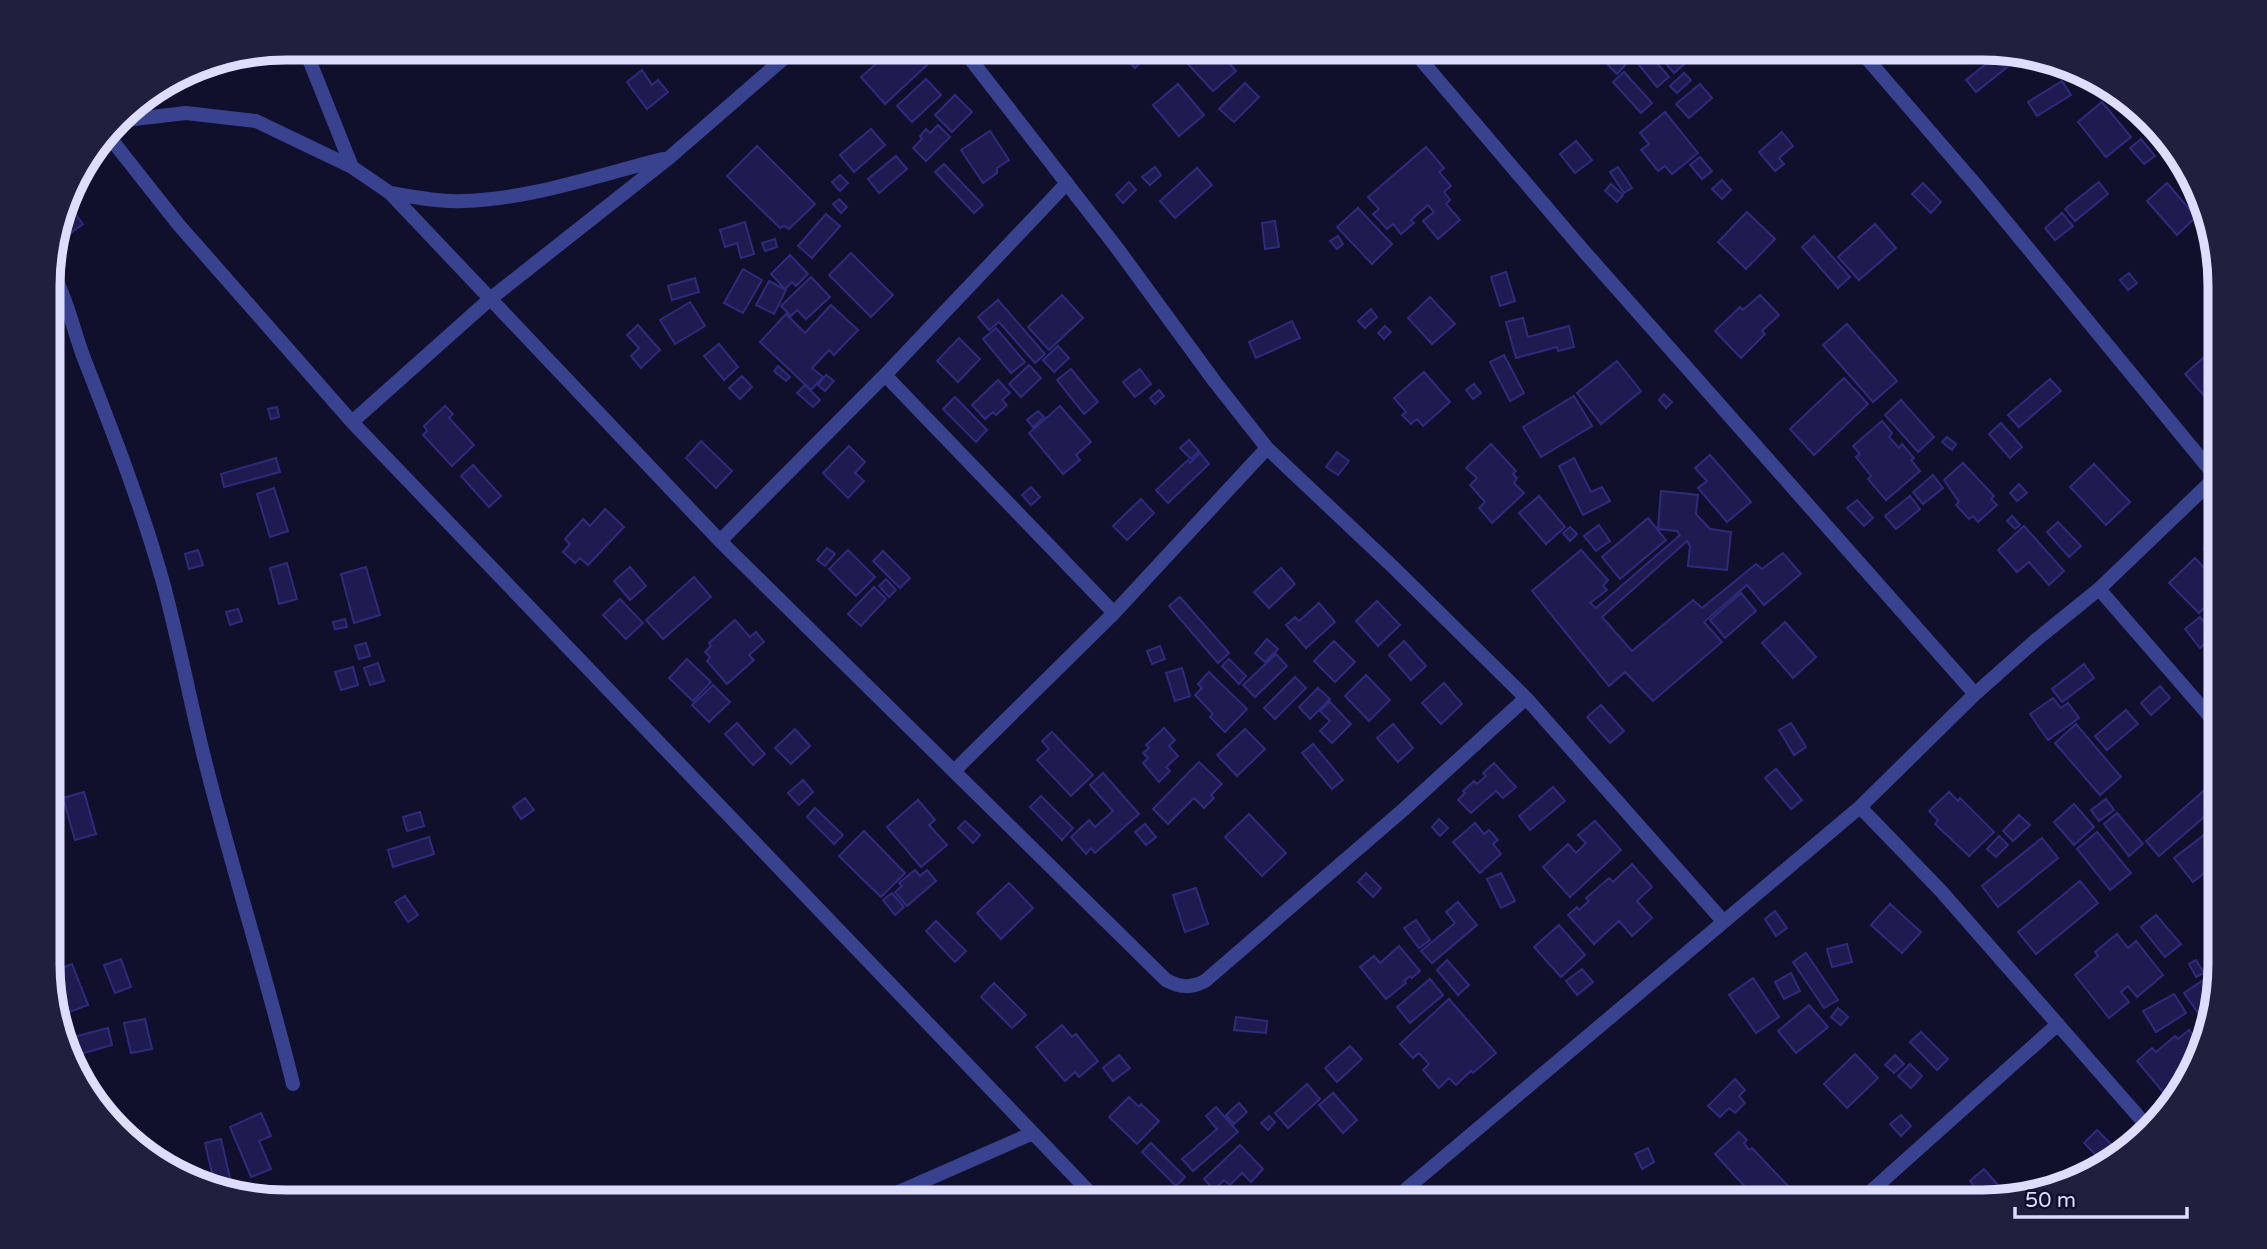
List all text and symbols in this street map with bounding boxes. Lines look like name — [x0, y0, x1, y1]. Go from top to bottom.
scale bar — [2015, 1176, 2186, 1220]
text: 50 m — [2025, 1188, 2076, 1213]

